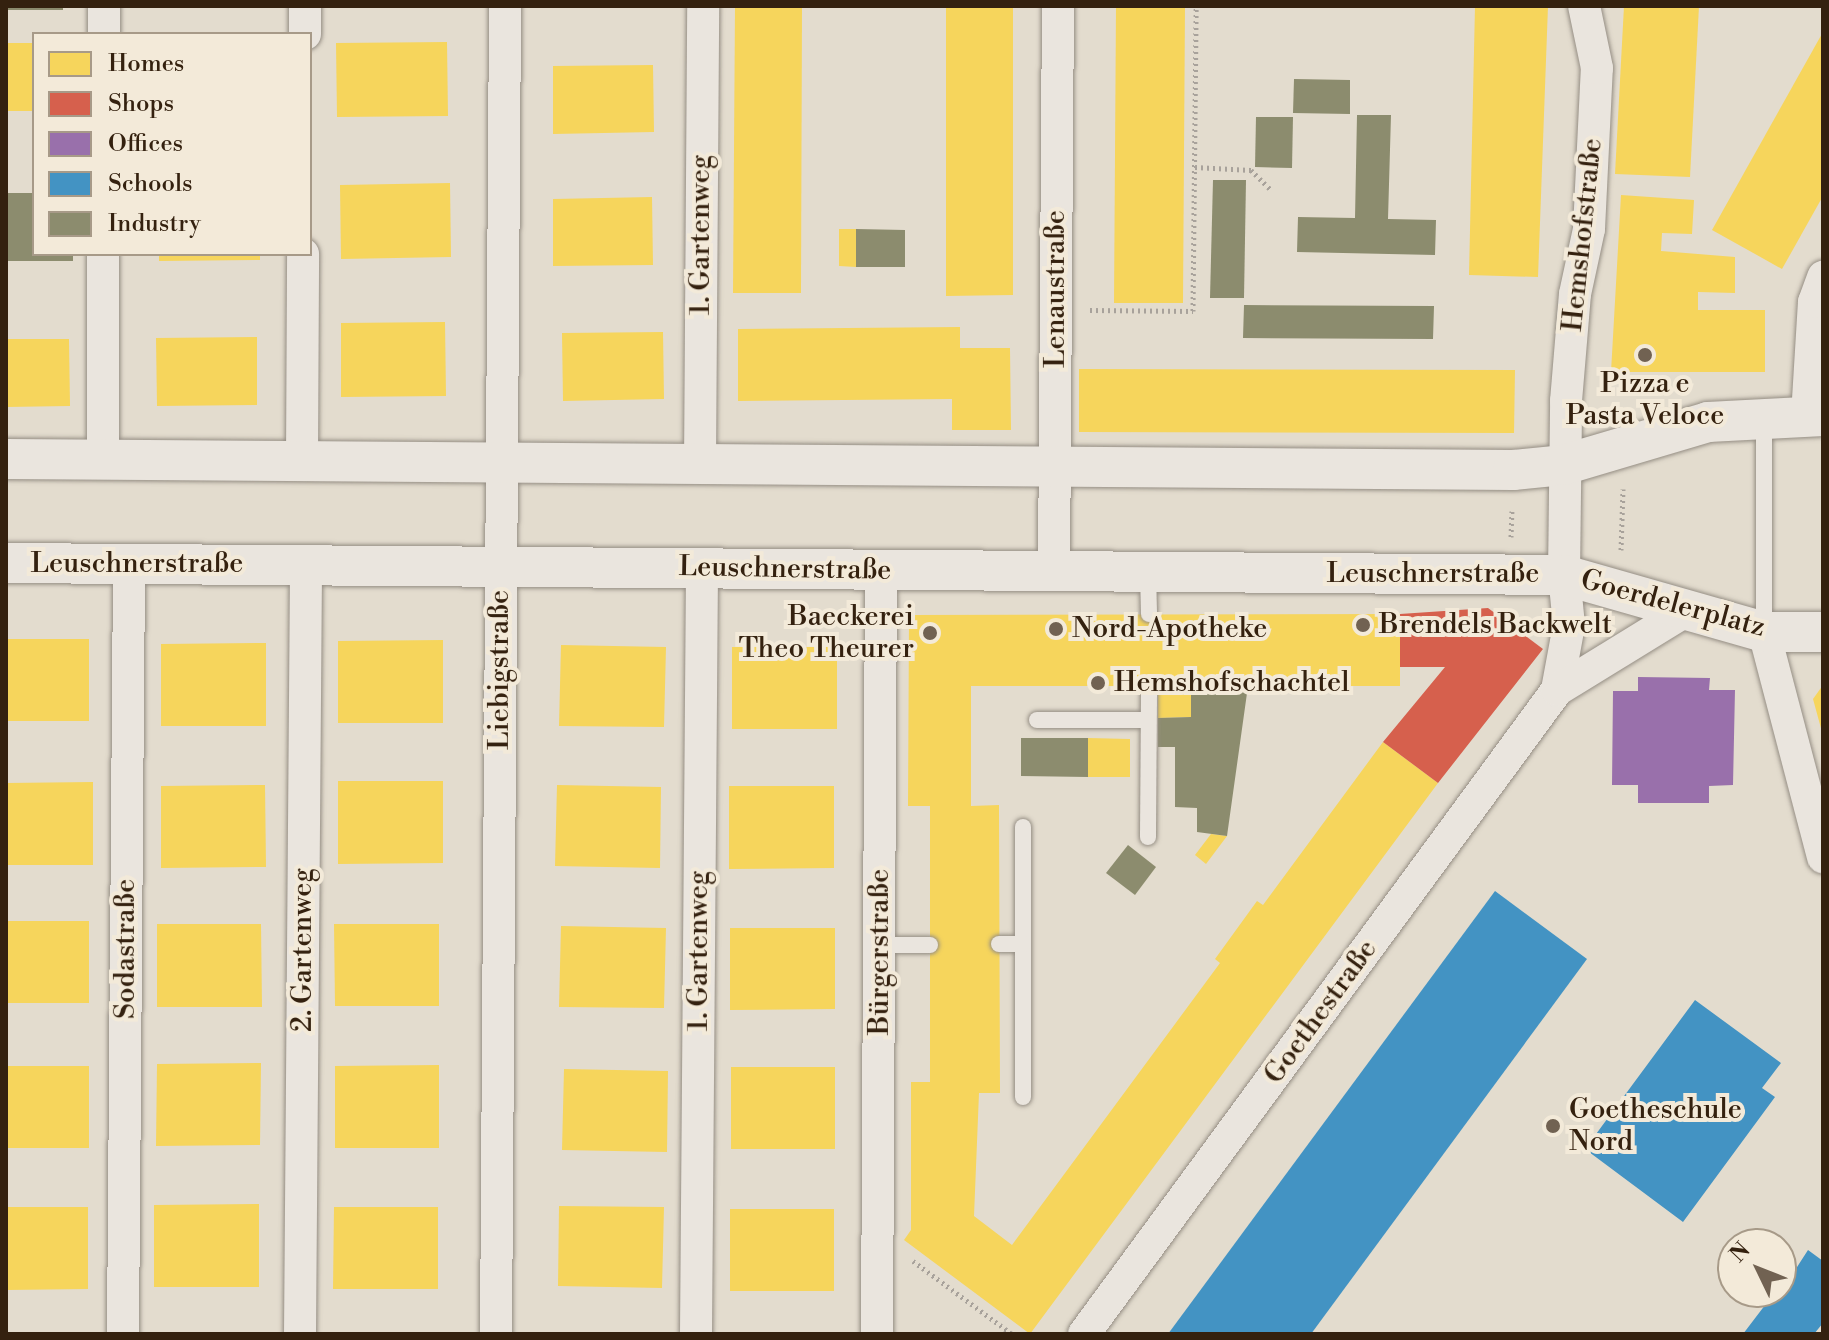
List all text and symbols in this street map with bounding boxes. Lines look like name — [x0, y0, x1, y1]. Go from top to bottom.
legend — [32, 32, 312, 256]
text: Homes — [108, 49, 184, 79]
text: Shops — [108, 89, 174, 119]
text: Offices — [108, 129, 183, 159]
street label: Hemshofstraße — [1556, 137, 1610, 333]
street label: 1. Gartenweg — [684, 155, 718, 315]
text: Schools — [108, 169, 193, 199]
text: Industry — [108, 209, 201, 239]
street label: Lenaustraße — [1039, 210, 1073, 368]
marker: Pizza e Pasta Veloce — [1636, 346, 1654, 364]
place label: Pizza e Pasta Veloce — [1566, 367, 1724, 433]
street label: Leuschnerstraße — [31, 547, 243, 581]
street label: Leuschnerstraße — [678, 550, 892, 588]
street label: Leuschnerstraße — [1327, 557, 1539, 591]
street label: Goerdelerplatz — [1577, 563, 1769, 645]
street label: Liebigstraße — [483, 590, 517, 750]
place label: Baeckerei Theo Theurer — [738, 600, 914, 666]
place label: Brendels Backwelt — [1379, 608, 1612, 642]
place label: Nord-Apotheke — [1072, 612, 1267, 646]
marker: Brendels Backwelt — [1354, 616, 1372, 634]
marker: Nord-Apotheke — [1047, 620, 1065, 638]
marker: Baeckerei Theo Theurer — [921, 624, 939, 642]
place label: Hemshofschachtel — [1114, 666, 1349, 700]
marker: Hemshofschachtel — [1089, 674, 1107, 692]
street label: 2. Gartenweg — [286, 868, 320, 1032]
street label: Bürgerstraße — [863, 869, 897, 1035]
street label: 1. Gartenweg — [682, 871, 716, 1031]
street label: Sodastraße — [109, 879, 143, 1019]
street label: Goethestraße — [1257, 933, 1385, 1091]
place label: Goetheschule Nord — [1569, 1093, 1742, 1159]
marker: Goetheschule Nord — [1544, 1117, 1562, 1135]
north arrow — [1717, 1228, 1797, 1308]
text: N — [1725, 1237, 1756, 1268]

